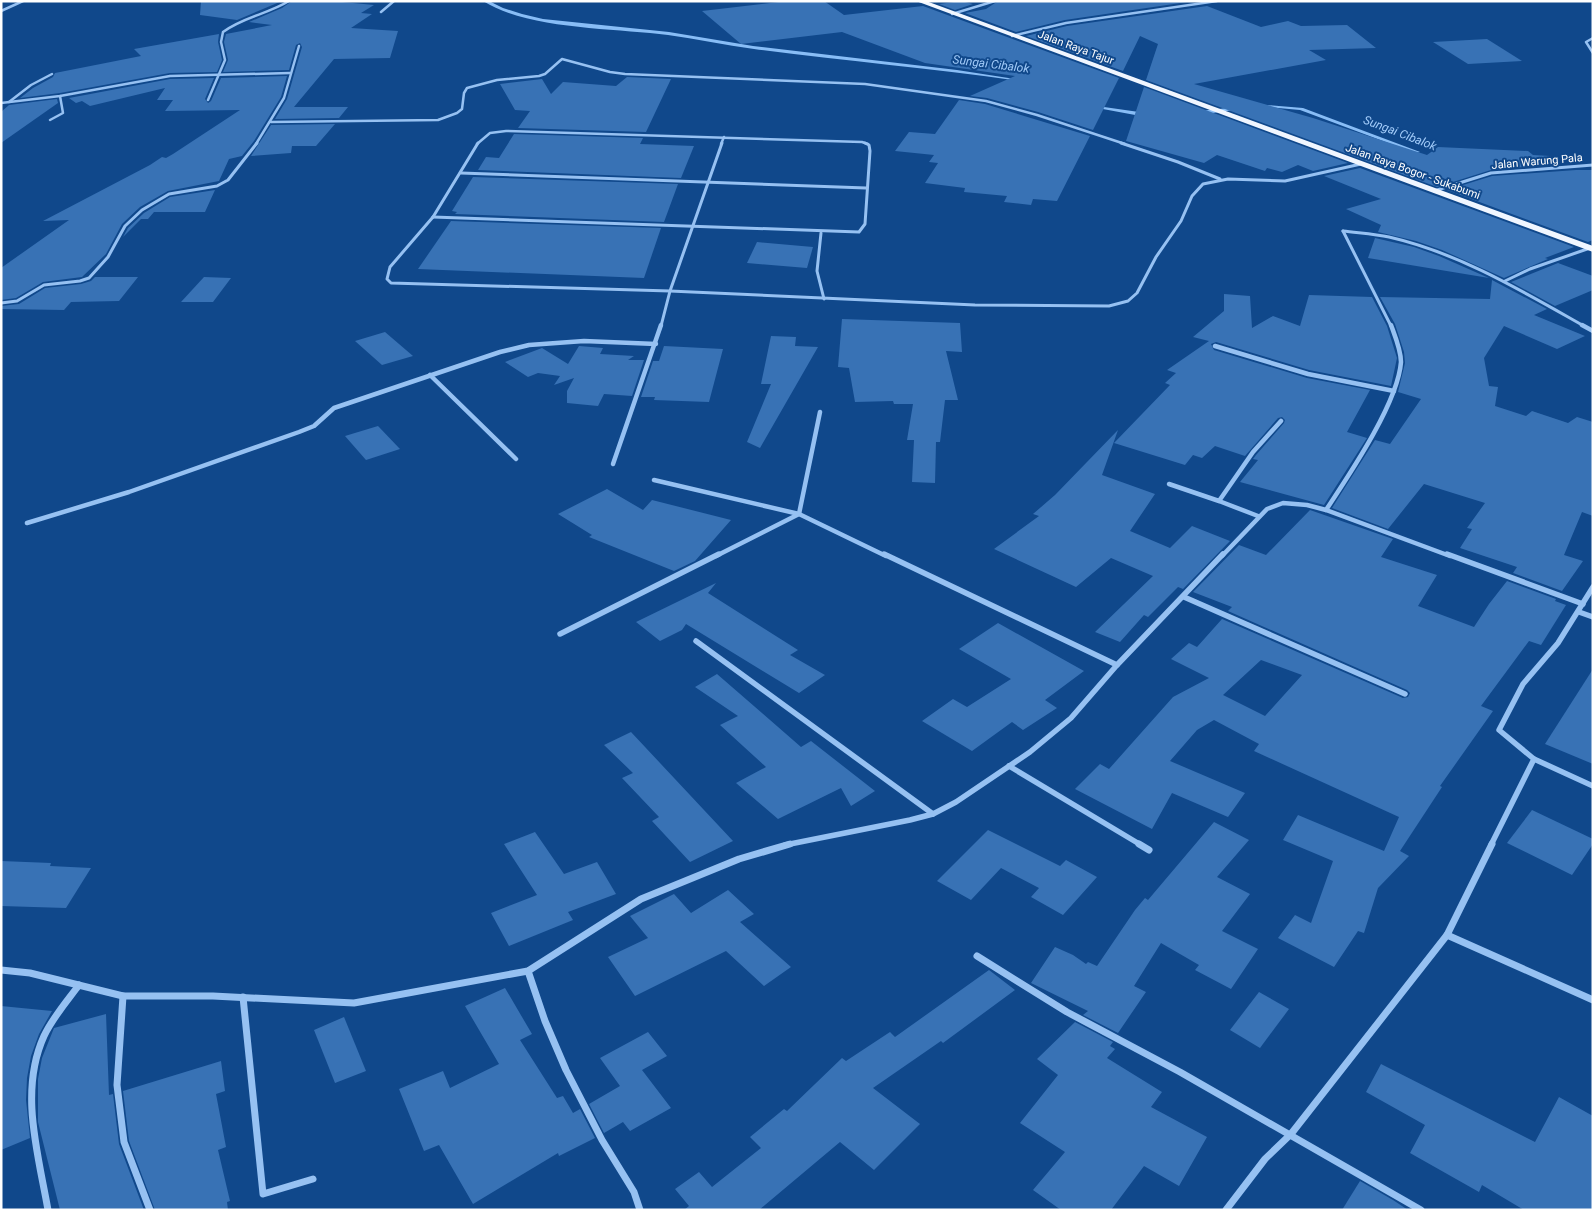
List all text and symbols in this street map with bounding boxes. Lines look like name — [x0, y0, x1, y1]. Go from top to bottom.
street label: Jalan Raya Tajur — [1036, 28, 1116, 67]
water label: Sungai Cibalok — [952, 52, 1031, 76]
water label: Sungai Cibalok — [1362, 113, 1440, 154]
street label: Jalan Raya Bogor - Sukabumi — [1344, 141, 1482, 202]
street label: Jalan Warung Pala — [1491, 151, 1583, 172]

